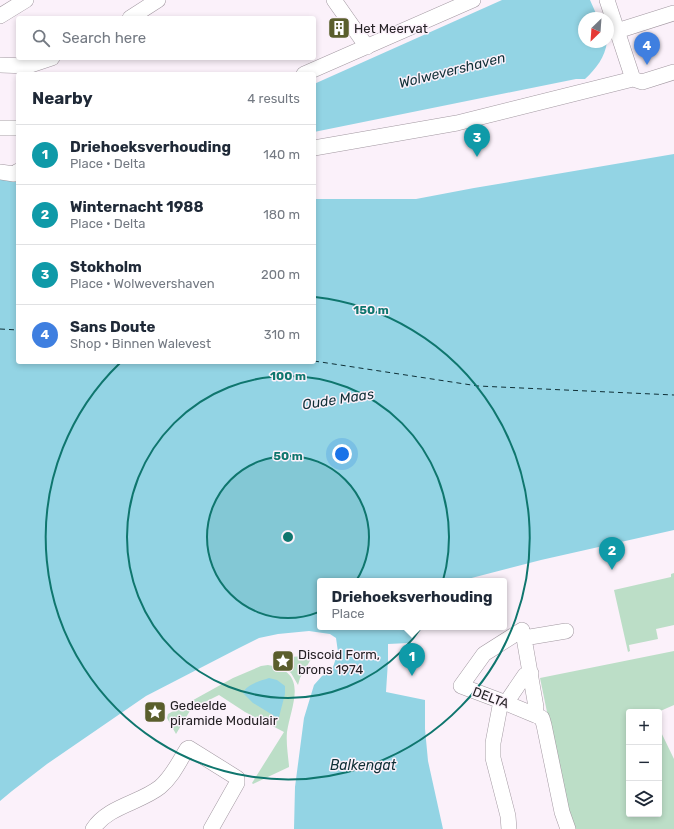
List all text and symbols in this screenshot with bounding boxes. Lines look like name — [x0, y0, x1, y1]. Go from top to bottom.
north arrow — [578, 12, 614, 48]
building icon: Het Meervat — [326, 15, 352, 41]
search box — [16, 16, 316, 60]
place label: Het Meervat — [354, 21, 428, 36]
icon: search — [30, 27, 52, 49]
text: Search here — [62, 29, 146, 47]
pin: 4 — [634, 32, 660, 65]
water label: Wolwevershaven — [397, 49, 507, 92]
text: Nearby — [32, 88, 93, 108]
text: 4 results — [247, 91, 300, 106]
pin: 3 — [464, 124, 490, 157]
text: Driehoeksverhouding — [70, 138, 231, 156]
text: 1 — [42, 147, 48, 162]
text: 140 m — [263, 147, 300, 162]
text: Place · Delta — [70, 156, 145, 171]
text: Winternacht 1988 — [70, 198, 204, 216]
text: 2 — [41, 207, 49, 222]
text: 180 m — [263, 207, 300, 222]
text: Place · Delta — [70, 216, 145, 231]
text: Stokholm — [70, 258, 142, 276]
text: 3 — [41, 267, 49, 282]
text: 200 m — [261, 267, 300, 282]
text: Place · Wolwevershaven — [70, 276, 215, 291]
text: 150 m — [353, 303, 389, 317]
text: Sans Doute — [70, 318, 155, 336]
text: 4 — [41, 327, 49, 342]
text: 310 m — [264, 327, 300, 342]
text: Shop · Binnen Walevest — [70, 336, 211, 351]
text: 100 m — [270, 369, 306, 383]
water label: Oude Maas — [301, 385, 375, 414]
your location — [332, 444, 352, 464]
text: 50 m — [273, 449, 303, 463]
centre of rings — [281, 530, 295, 544]
pin: 2 — [599, 537, 625, 570]
popup — [317, 578, 507, 630]
text: Driehoeksverhouding — [332, 588, 492, 606]
text: Place — [332, 606, 365, 621]
pin: 1 — [399, 643, 425, 676]
place label: Discoid Form, brons 1974 — [298, 647, 380, 677]
place icon: Discoid Form, brons 1974 — [270, 648, 296, 674]
street label: DELTA — [470, 684, 511, 711]
place label: Gedeelde piramide Modulair — [170, 698, 278, 728]
place icon: Gedeelde piramide Modulair — [142, 699, 168, 725]
map controls — [626, 709, 662, 817]
button: + — [626, 709, 662, 745]
button: − — [626, 745, 662, 781]
water label: Balkengat — [330, 757, 397, 774]
button: layers — [626, 781, 662, 817]

